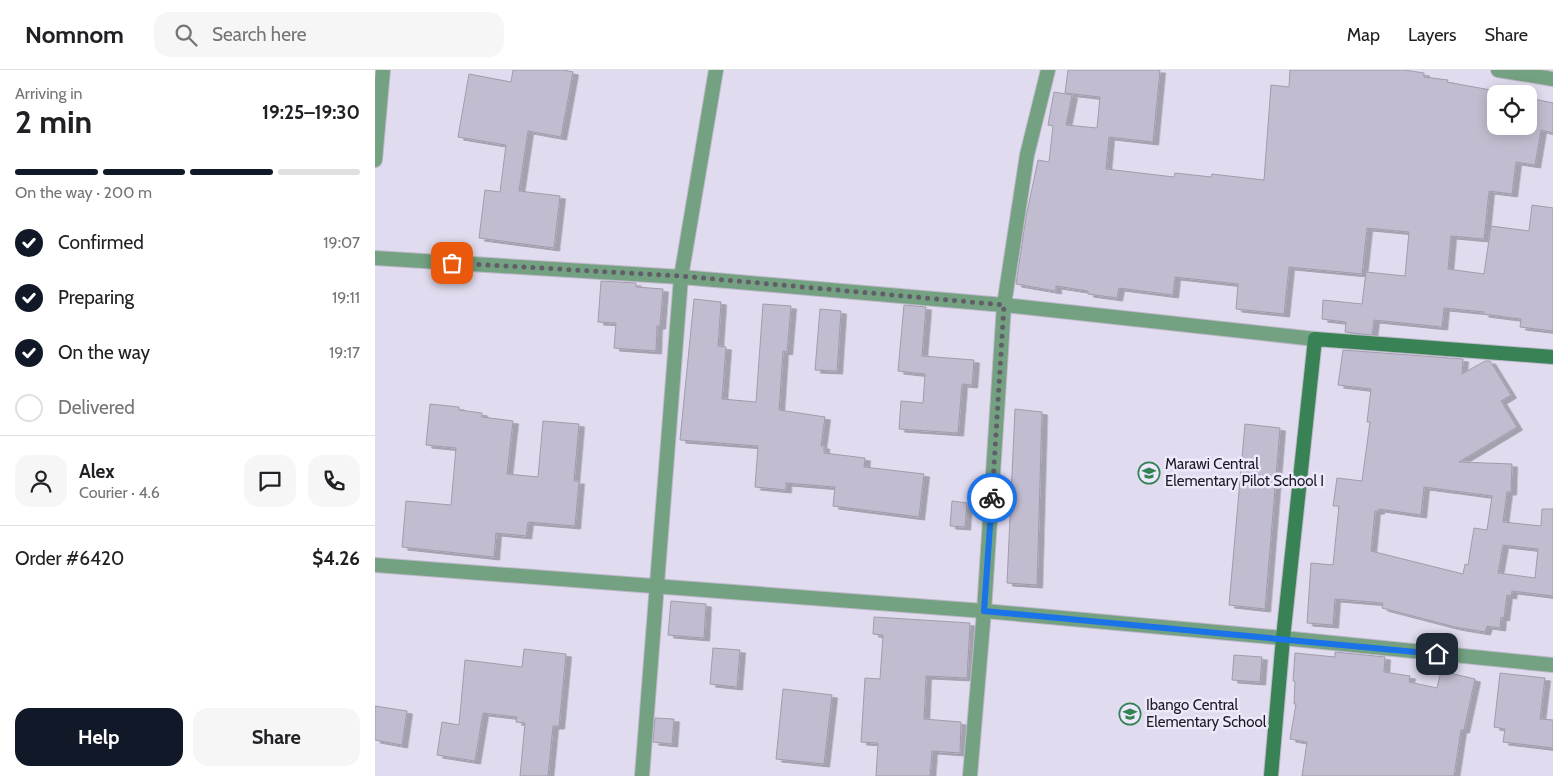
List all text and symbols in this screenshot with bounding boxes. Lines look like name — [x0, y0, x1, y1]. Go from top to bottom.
search box — [154, 12, 504, 57]
text: Nomnom — [25, 20, 124, 49]
icon: search — [172, 21, 200, 49]
text: Search here — [212, 23, 306, 46]
text: Map — [1347, 24, 1380, 46]
text: Layers — [1408, 24, 1457, 46]
text: Share — [1485, 24, 1528, 46]
text: Arriving in — [15, 84, 82, 103]
map controls — [1487, 85, 1537, 135]
button: locate — [1487, 85, 1537, 135]
text: 19:25–19:30 — [262, 101, 360, 124]
text: 2 min — [15, 102, 92, 141]
text: On the way · 200 m — [15, 183, 152, 202]
icon: check — [15, 229, 43, 257]
text: Confirmed — [58, 231, 144, 254]
text: 19:07 — [323, 233, 360, 252]
pin — [431, 242, 473, 284]
icon: bag — [438, 249, 466, 277]
icon: check — [15, 284, 43, 312]
text: Preparing — [58, 286, 134, 309]
text: 19:11 — [332, 288, 360, 307]
icon: check — [15, 339, 43, 367]
text: On the way — [58, 341, 150, 364]
text: 19:17 — [329, 343, 360, 362]
text: Delivered — [58, 396, 135, 419]
button: person — [15, 455, 67, 507]
button: chat — [244, 455, 296, 507]
button: phone — [308, 455, 360, 507]
place label: Marawi Central Elementary Pilot School I — [1165, 455, 1324, 490]
text: Alex — [79, 460, 115, 483]
school or university icon: Marawi Central Elementary Pilot School I — [1137, 461, 1161, 485]
courier — [967, 473, 1017, 523]
text: Courier · 4.6 — [79, 483, 160, 502]
icon: bike — [978, 484, 1006, 512]
text: Order #6420 — [15, 547, 124, 570]
text: $4.26 — [312, 547, 360, 570]
pin — [1416, 633, 1458, 675]
icon: home — [1423, 640, 1451, 668]
place label: Ibango Central Elementary School — [1146, 696, 1267, 731]
school or university icon: Ibango Central Elementary School — [1118, 702, 1142, 726]
button: Help — [15, 708, 183, 766]
button: Share — [193, 708, 360, 766]

